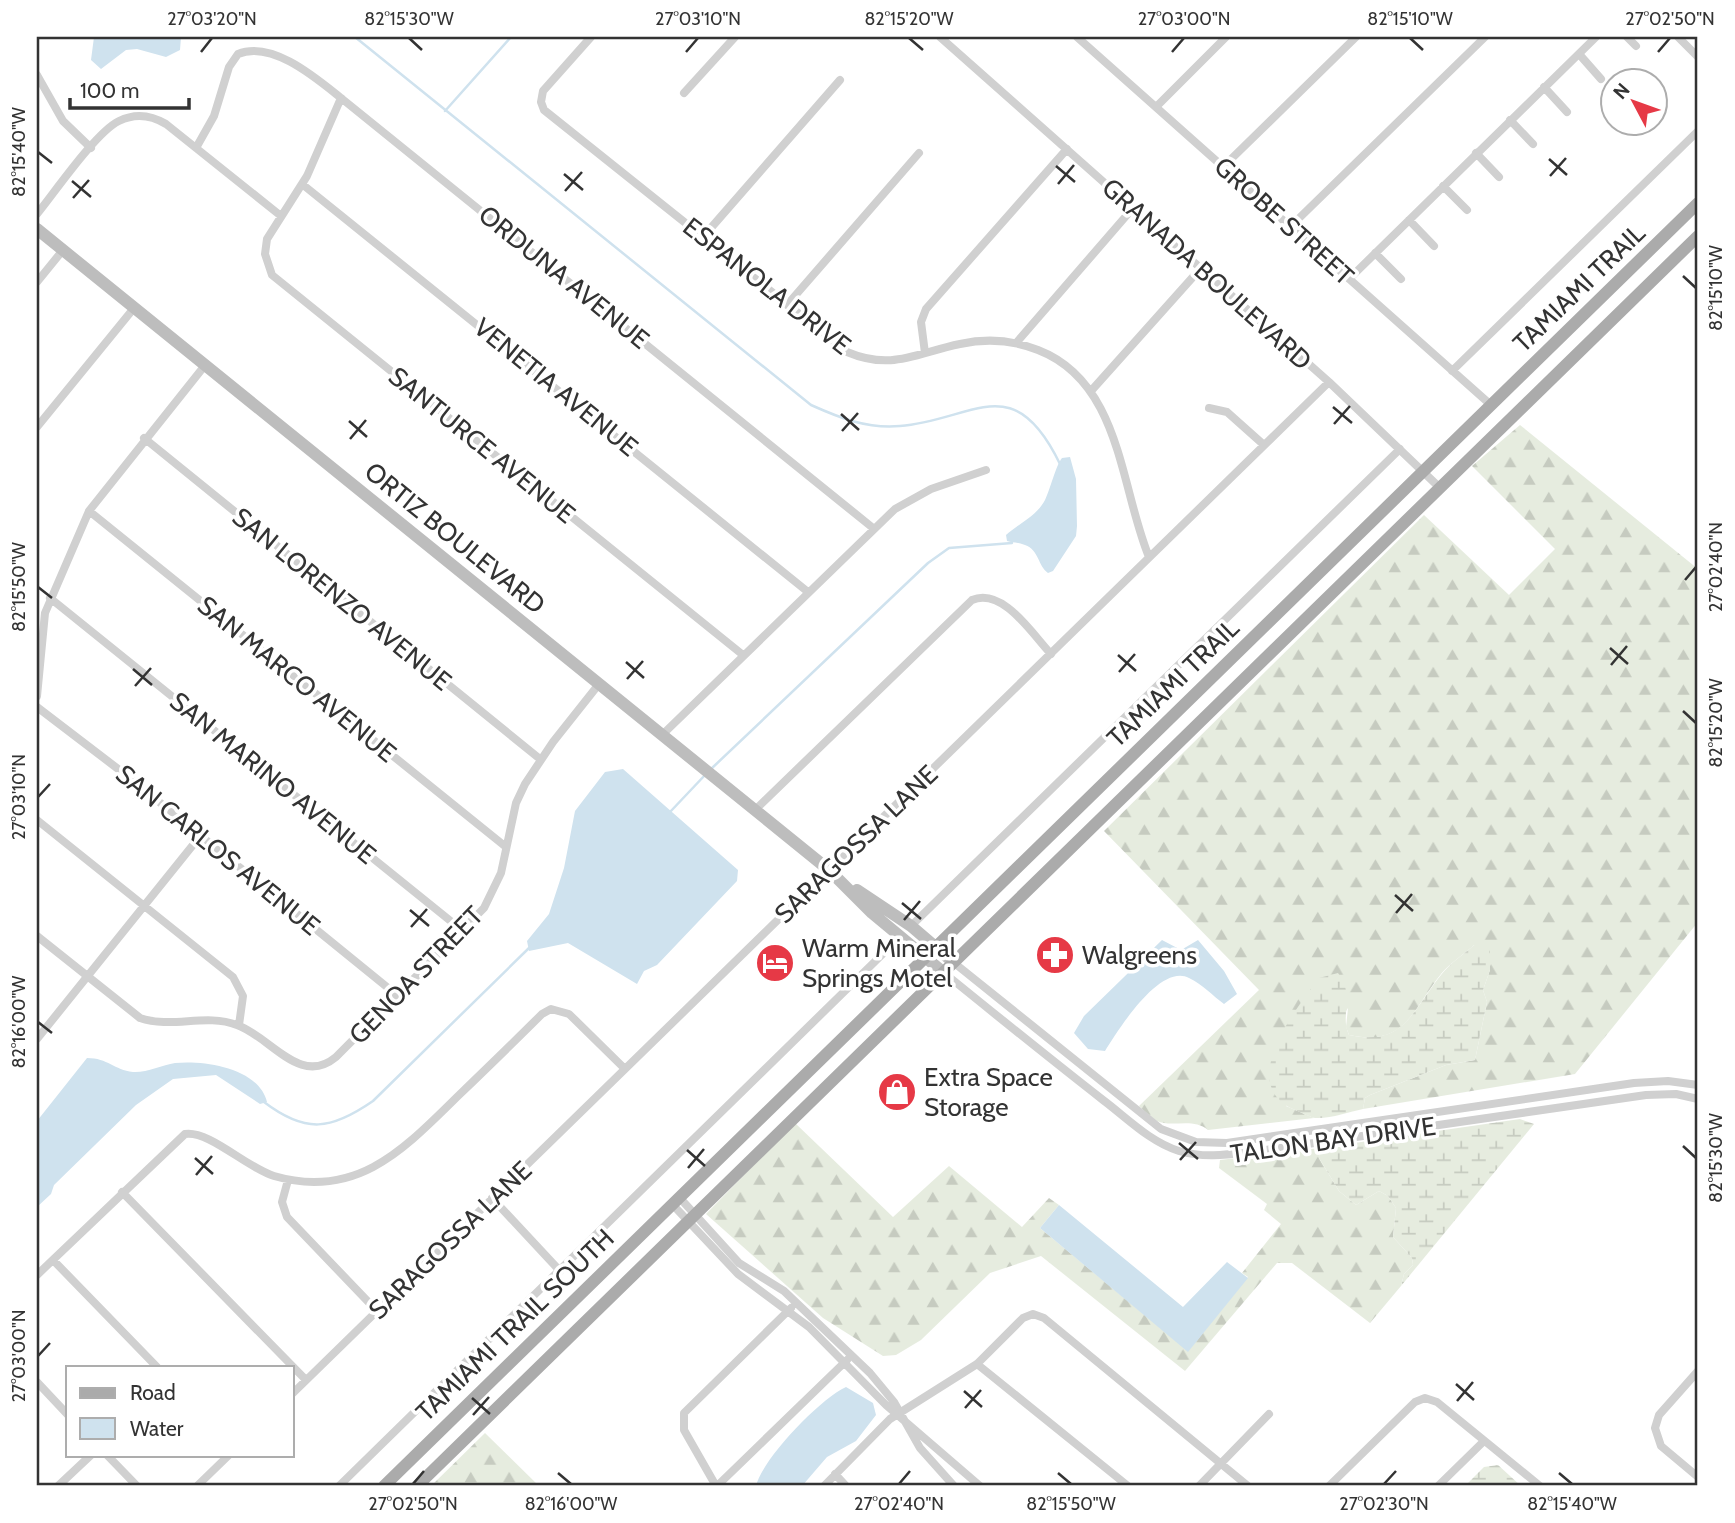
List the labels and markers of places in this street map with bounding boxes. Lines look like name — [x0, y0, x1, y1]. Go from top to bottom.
place label: Warm Mineral Springs Motel — [802, 932, 956, 994]
pharmacy icon: Walgreens — [1034, 934, 1076, 976]
place label: Walgreens — [1082, 939, 1197, 971]
hotel icon: Warm Mineral Springs Motel — [754, 942, 796, 984]
place label: Extra Space Storage — [924, 1061, 1053, 1123]
shop icon: Extra Space Storage — [876, 1071, 918, 1113]

